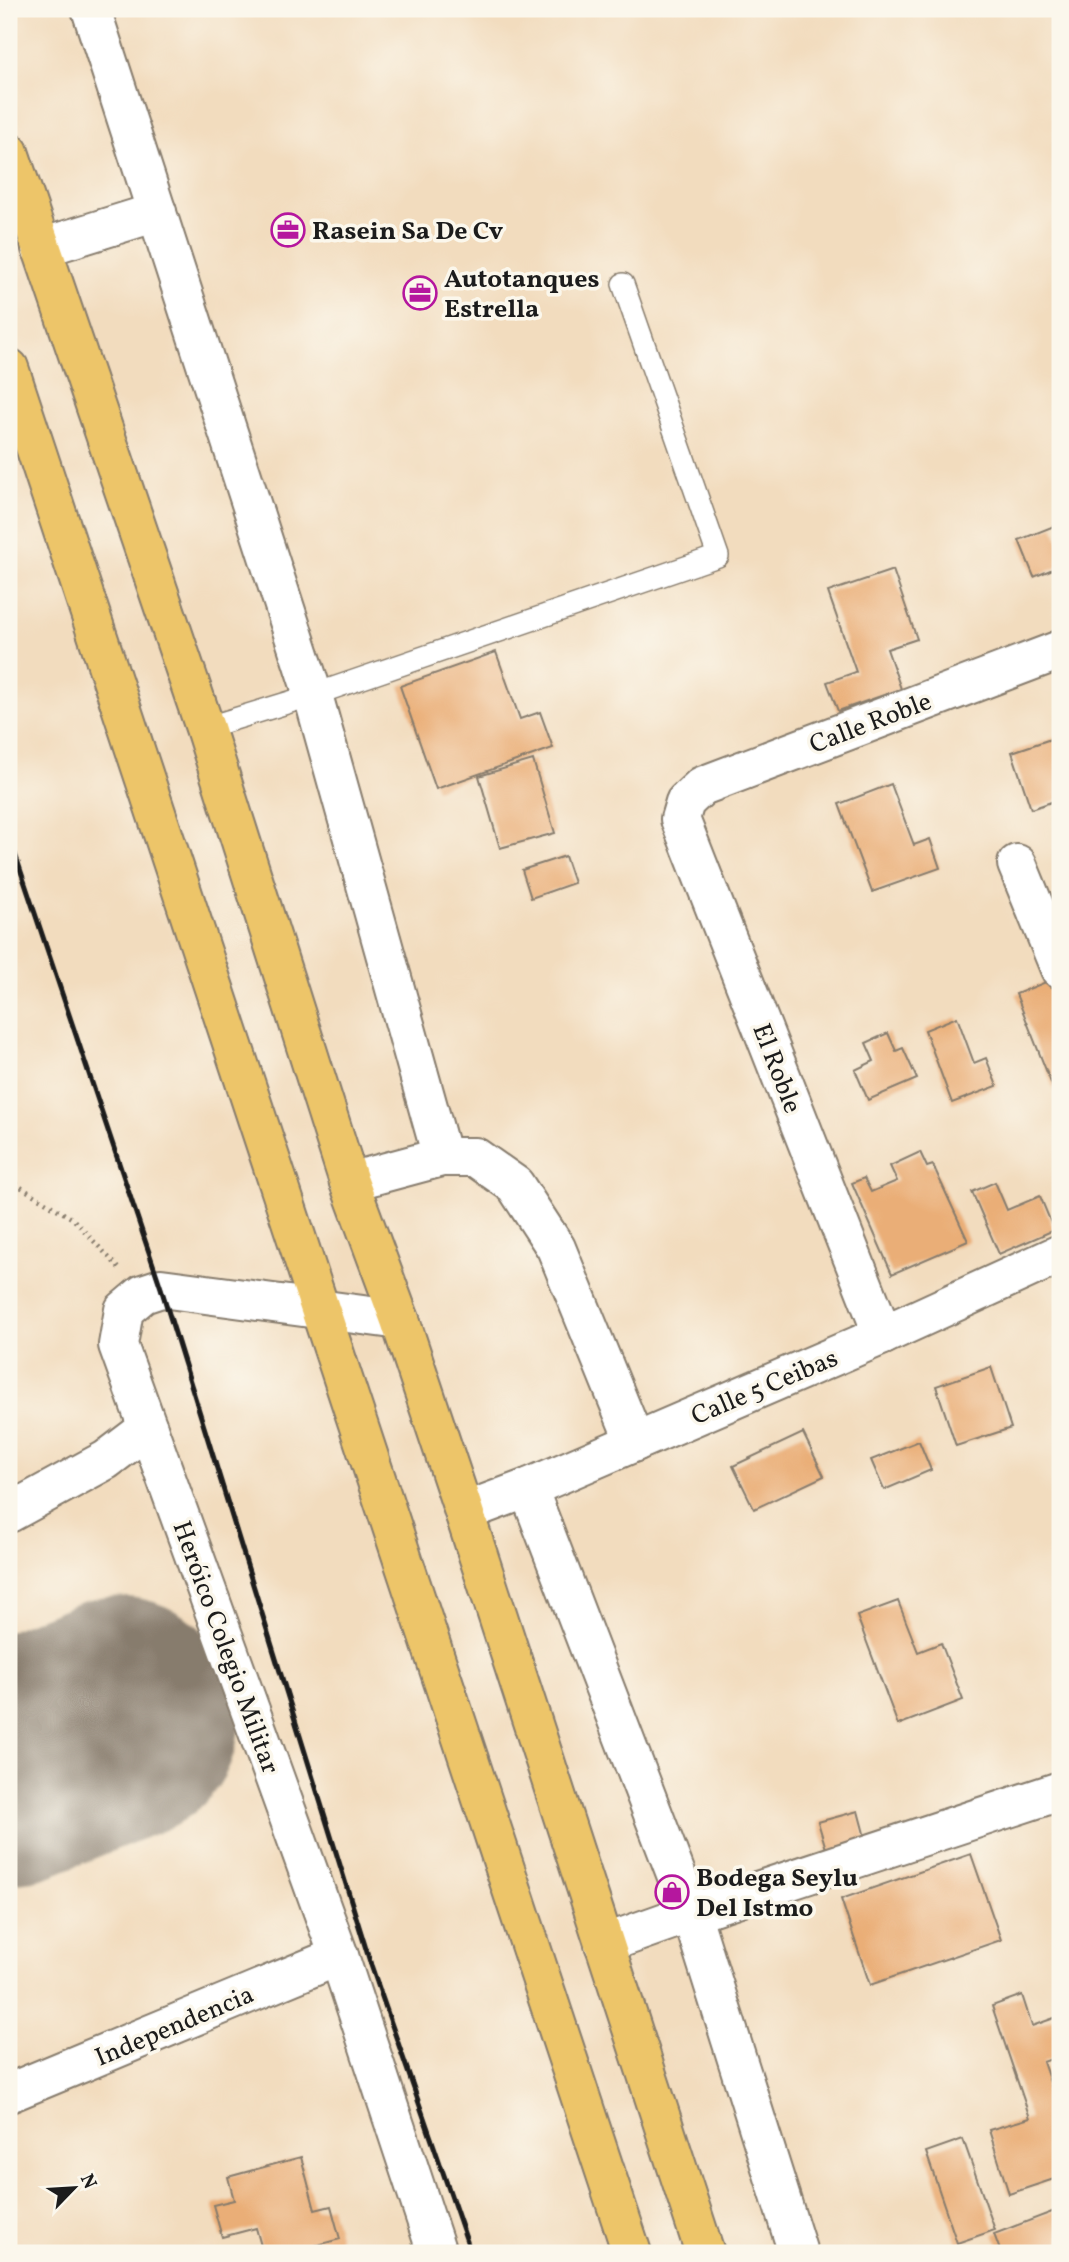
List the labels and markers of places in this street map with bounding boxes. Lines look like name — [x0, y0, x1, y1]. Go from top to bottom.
office icon: Rasein Sa De Cv — [269, 211, 307, 249]
place label: Rasein Sa De Cv — [312, 214, 504, 250]
place label: Autotanques Estrella — [444, 262, 600, 328]
office icon: Autotanques Estrella — [401, 274, 439, 312]
place label: Bodega Seylu Del Istmo — [696, 1861, 858, 1927]
shop icon: Bodega Seylu Del Istmo — [653, 1873, 691, 1911]

